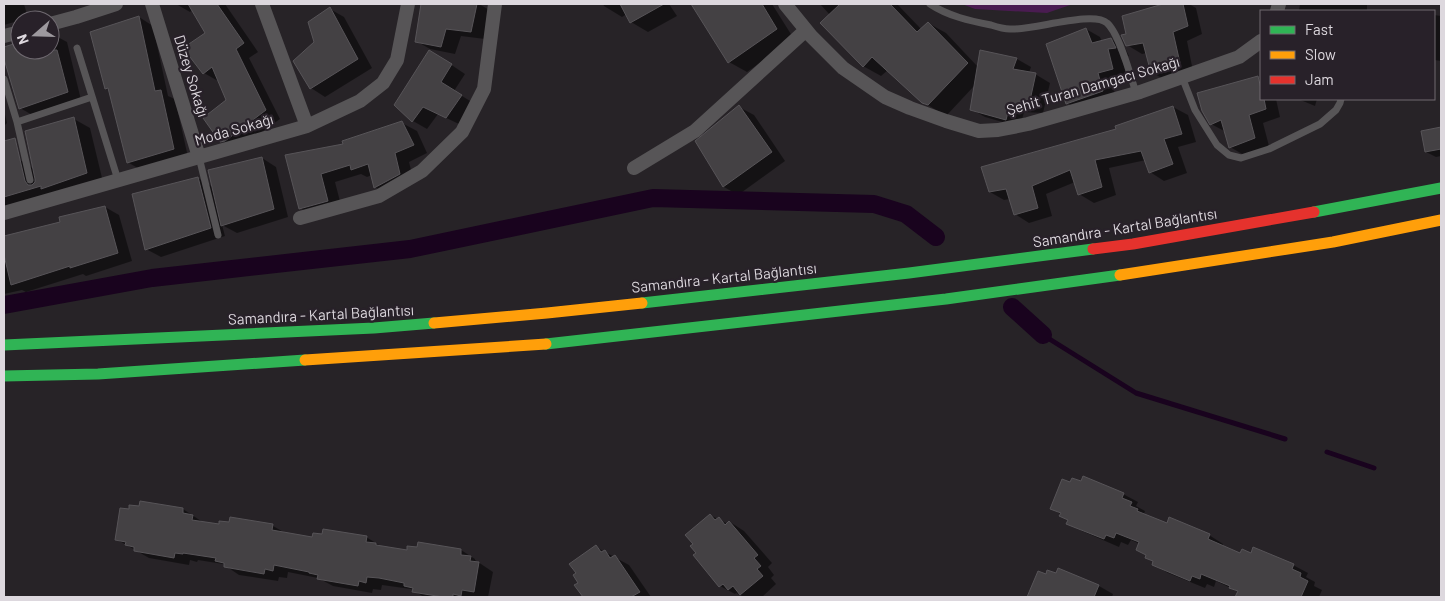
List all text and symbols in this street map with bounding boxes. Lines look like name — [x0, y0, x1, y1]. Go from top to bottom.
north arrow — [10, 10, 60, 60]
legend — [1260, 10, 1435, 100]
text: Fast — [1305, 20, 1333, 38]
text: N — [13, 32, 32, 47]
street label: Düzey Sokağı — [171, 33, 213, 119]
text: Slow — [1305, 45, 1336, 63]
street label: Şehit Turan Damgacı Sokağı — [1004, 52, 1181, 118]
text: Jam — [1305, 70, 1334, 88]
street label: Moda Sokağı — [192, 109, 275, 149]
street label: Samandıra - Kartal Bağlantısı — [1032, 204, 1218, 250]
street label: Samandıra - Kartal Bağlantısı — [630, 258, 817, 296]
street label: Samandıra - Kartal Bağlantısı — [228, 300, 414, 328]

